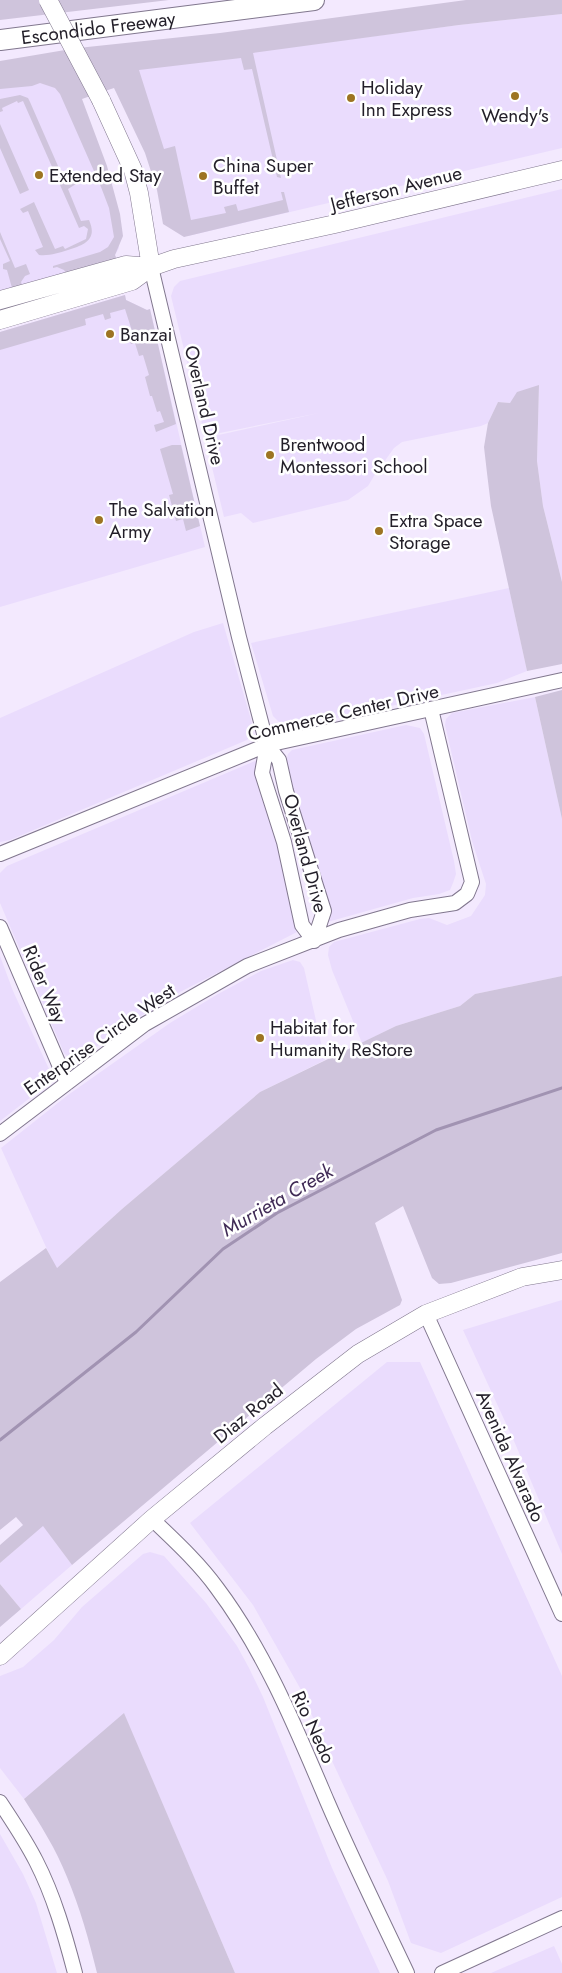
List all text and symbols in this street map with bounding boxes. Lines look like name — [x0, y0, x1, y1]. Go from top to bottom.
street label: Escondido Freeway — [20, 5, 178, 51]
place label: Holiday Inn Express — [361, 74, 452, 123]
marker: Wendy's — [509, 90, 521, 102]
marker: Holiday Inn Express — [345, 92, 357, 104]
place label: Wendy's — [481, 102, 549, 129]
place label: China Super Buffet — [213, 152, 314, 201]
street label: Jefferson Avenue — [325, 159, 465, 219]
place label: Extended Stay — [49, 162, 162, 189]
marker: Extended Stay — [33, 169, 45, 181]
marker: China Super Buffet — [197, 170, 209, 182]
place label: Banzai — [120, 321, 173, 348]
marker: Banzai — [104, 328, 116, 340]
street label: Overland Drive — [178, 343, 231, 468]
place label: Brentwood Montessori School — [280, 431, 428, 480]
marker: Brentwood Montessori School — [264, 449, 276, 461]
place label: The Salvation Army — [109, 496, 215, 545]
place label: Extra Space Storage — [389, 507, 483, 556]
marker: The Salvation Army — [93, 514, 105, 526]
marker: Extra Space Storage — [373, 525, 385, 537]
street label: Commerce Center Drive — [245, 677, 441, 748]
street label: Overland Drive — [277, 791, 334, 916]
street label: Rider Way — [16, 941, 73, 1028]
street label: Enterprise Circle West — [18, 977, 181, 1102]
place label: Habitat for Humanity ReStore — [270, 1014, 413, 1063]
marker: Habitat for Humanity ReStore — [254, 1032, 266, 1044]
water label: Murrieta Creek — [216, 1156, 340, 1244]
street label: Diaz Road — [208, 1377, 289, 1450]
street label: Avenida Alvarado — [469, 1386, 552, 1526]
street label: Rio Nedo — [285, 1686, 342, 1768]

